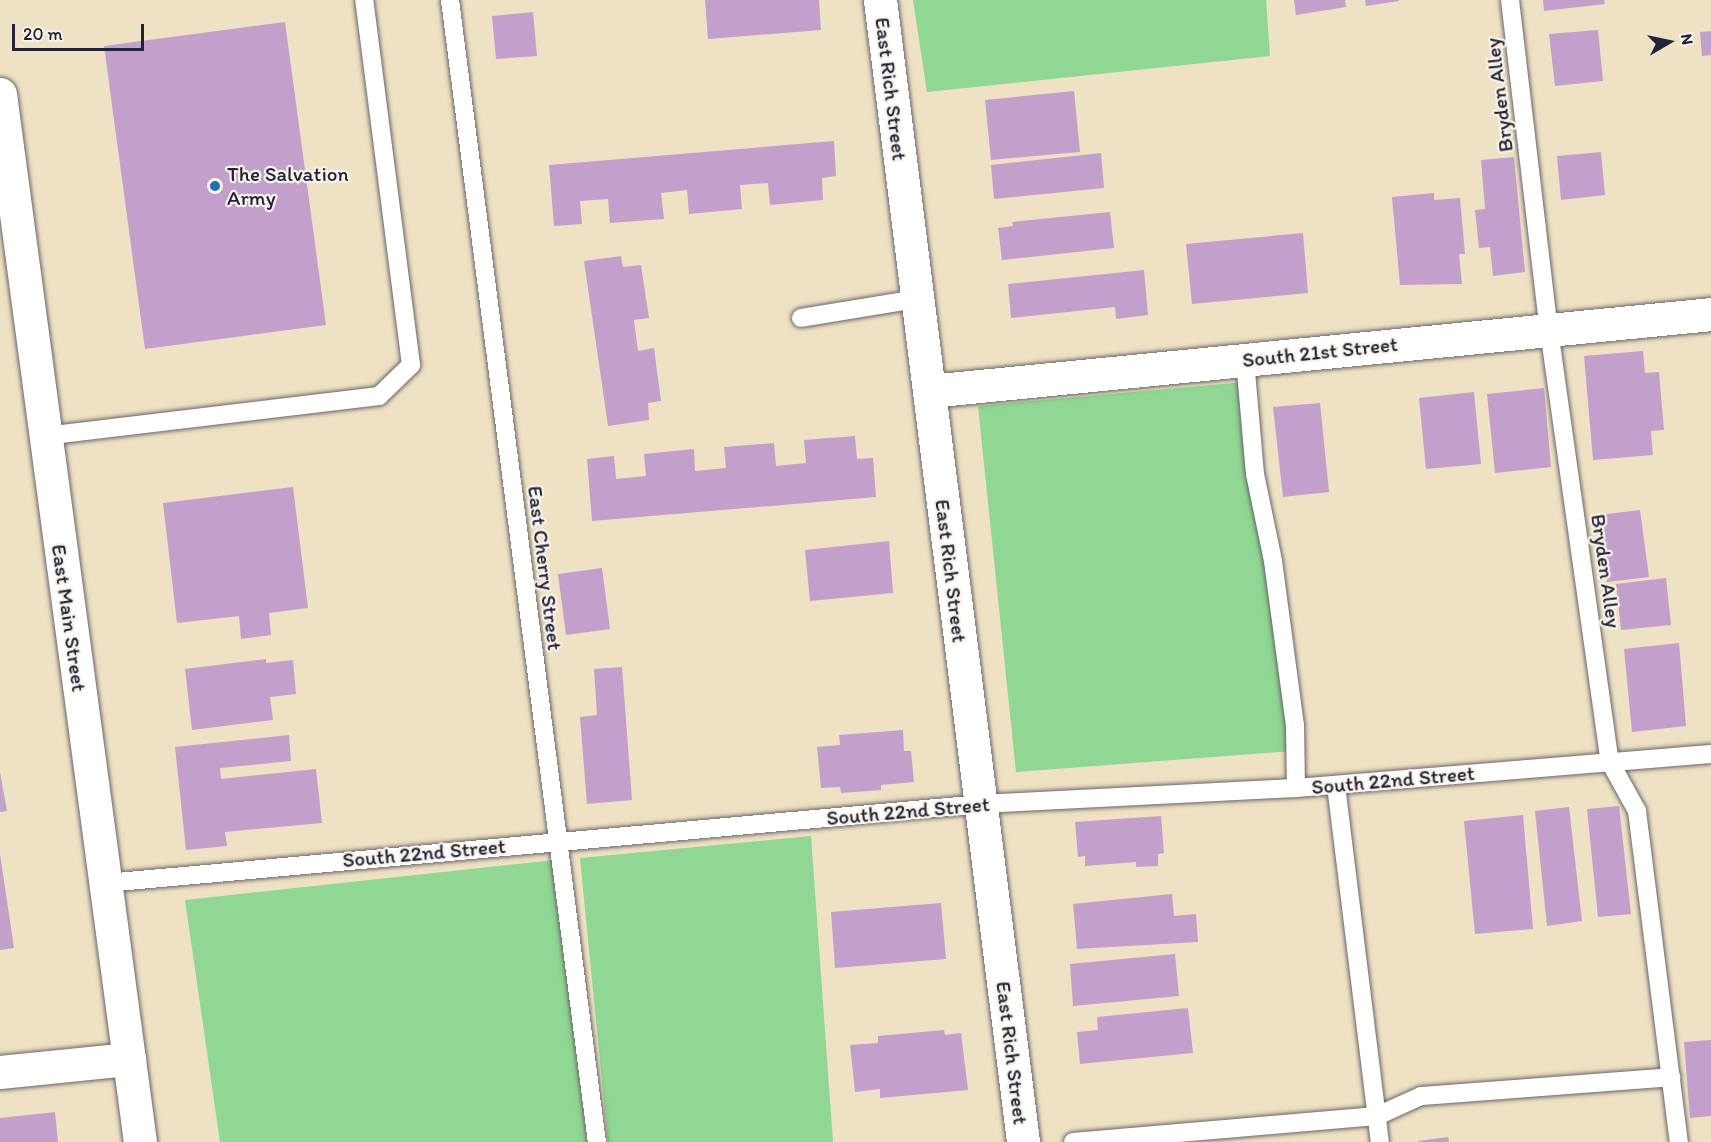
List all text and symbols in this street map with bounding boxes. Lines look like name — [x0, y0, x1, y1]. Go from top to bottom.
scale bar — [15, 12, 147, 50]
north arrow — [1639, 12, 1699, 72]
street label: East Rich Street — [870, 16, 912, 162]
text: 20 m — [23, 23, 63, 45]
text: N — [1677, 32, 1698, 46]
street label: Bryden Alley — [1479, 36, 1519, 154]
place label: The Salvation Army — [227, 161, 349, 211]
marker: The Salvation Army — [208, 179, 222, 193]
street label: South 21st Street — [1241, 331, 1399, 373]
street label: East Cherry Street — [522, 484, 568, 652]
street label: East Rich Street — [930, 498, 972, 644]
street label: Bryden Alley — [1586, 512, 1626, 630]
street label: East Main Street — [46, 542, 92, 694]
street label: South 22nd Street — [1311, 760, 1475, 800]
street label: South 22nd Street — [826, 791, 990, 831]
street label: South 22nd Street — [342, 833, 506, 873]
street label: East Rich Street — [991, 980, 1033, 1126]

